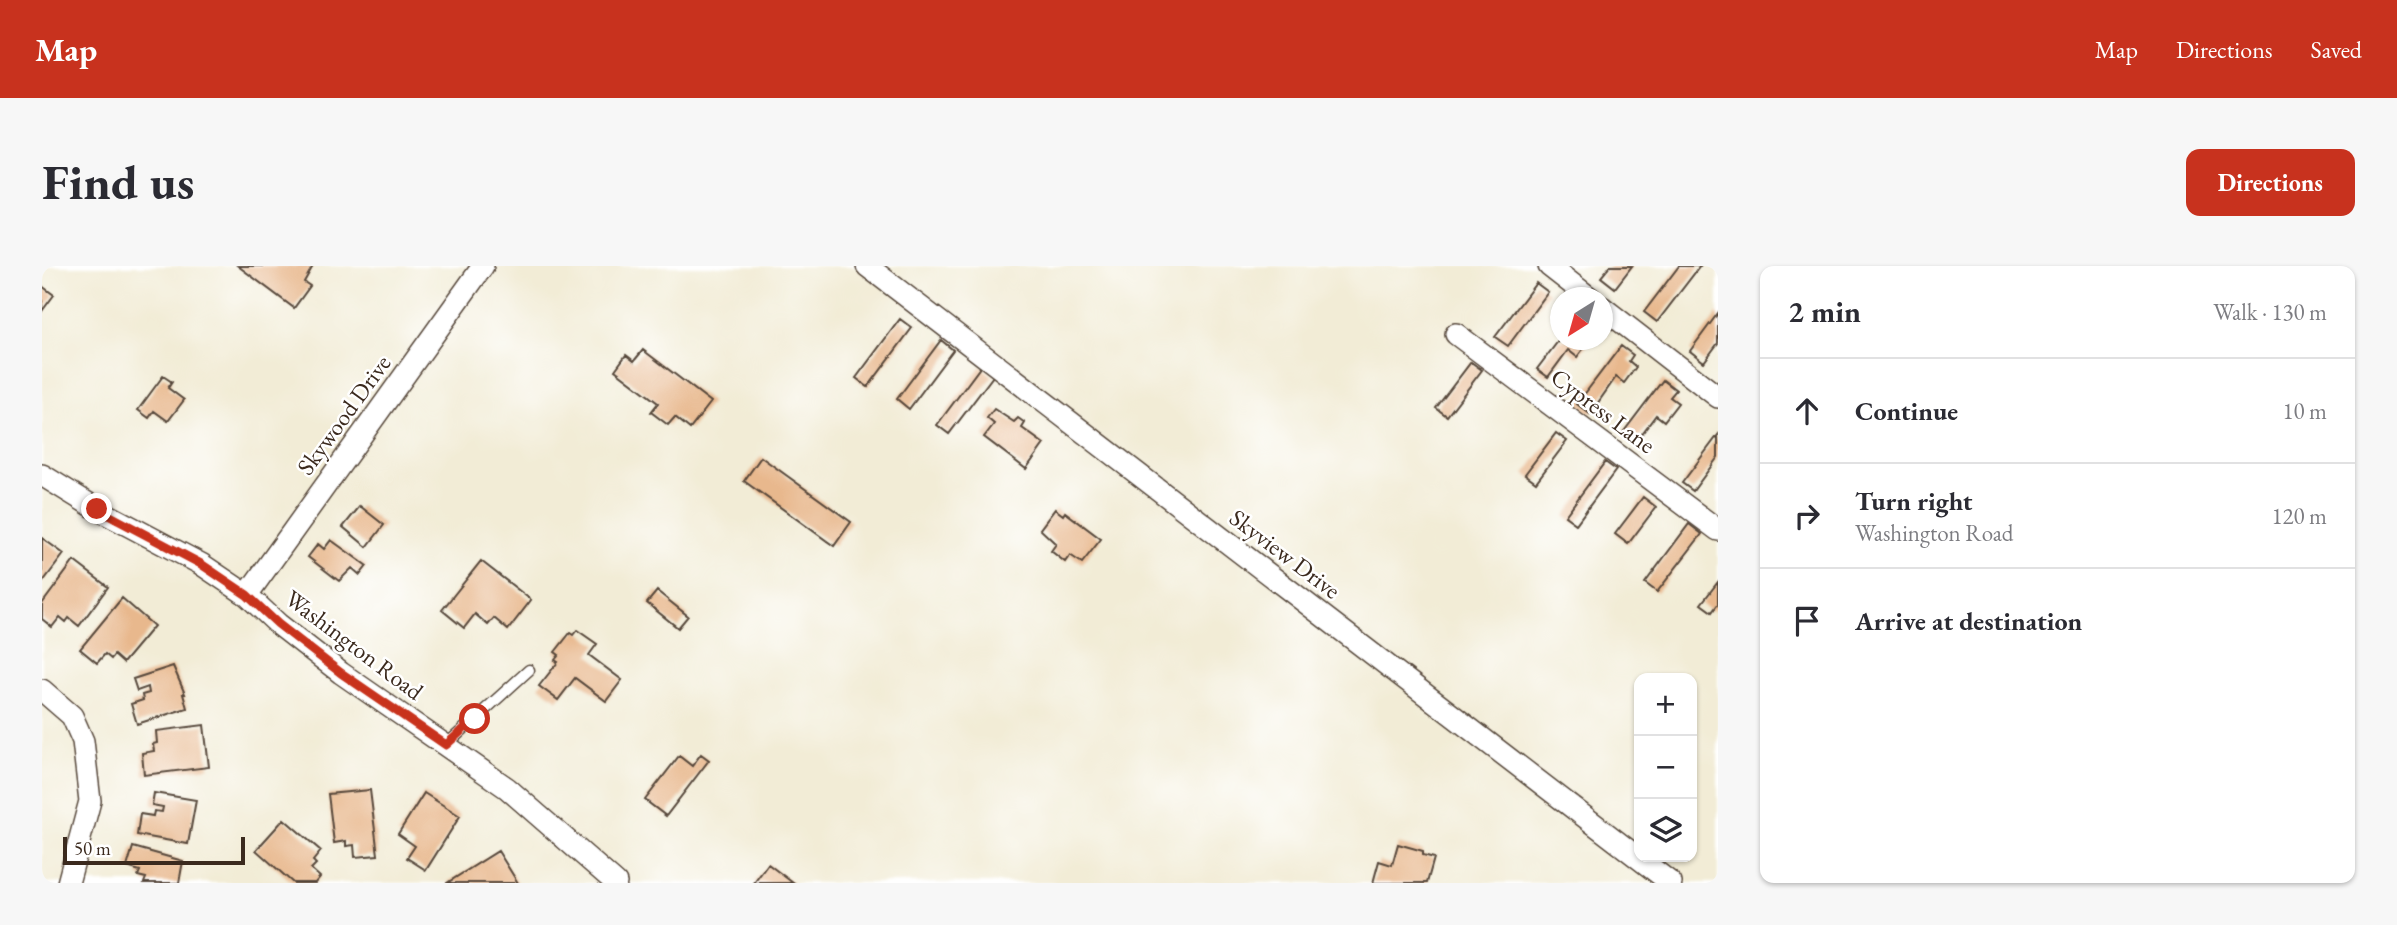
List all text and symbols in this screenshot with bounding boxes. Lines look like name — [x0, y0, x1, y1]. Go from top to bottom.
text: Map — [35, 28, 97, 71]
text: Map — [2095, 34, 2138, 65]
text: Directions — [2176, 34, 2273, 65]
text: Saved — [2311, 34, 2362, 65]
button: Directions — [2186, 149, 2355, 216]
text: Find us — [42, 150, 194, 214]
north arrow — [1550, 287, 1613, 350]
text: 2 min — [1788, 292, 1861, 331]
text: Walk · 130 m — [2213, 297, 2327, 327]
street label: Skywood Drive — [290, 349, 398, 481]
street label: Cypress Lane — [1545, 361, 1662, 460]
icon: ahead — [1788, 392, 1826, 430]
text: Continue — [1855, 394, 1958, 428]
text: 10 m — [2282, 396, 2327, 426]
text: Turn right — [1855, 484, 1973, 518]
route end — [81, 493, 112, 524]
icon: right — [1788, 497, 1826, 535]
text: 120 m — [2271, 501, 2327, 531]
street label: Skyview Drive — [1224, 502, 1347, 605]
text: Washington Road — [1855, 518, 2014, 548]
street label: Washington Road — [279, 582, 430, 707]
icon: arrive — [1788, 602, 1826, 640]
text: Arrive at destination — [1855, 604, 2082, 638]
map controls — [1634, 673, 1697, 862]
button: + — [1634, 673, 1697, 736]
route start — [459, 703, 490, 734]
button: − — [1634, 736, 1697, 799]
button: layers — [1634, 799, 1697, 862]
scale bar — [63, 834, 245, 866]
text: 50 m — [74, 836, 111, 861]

